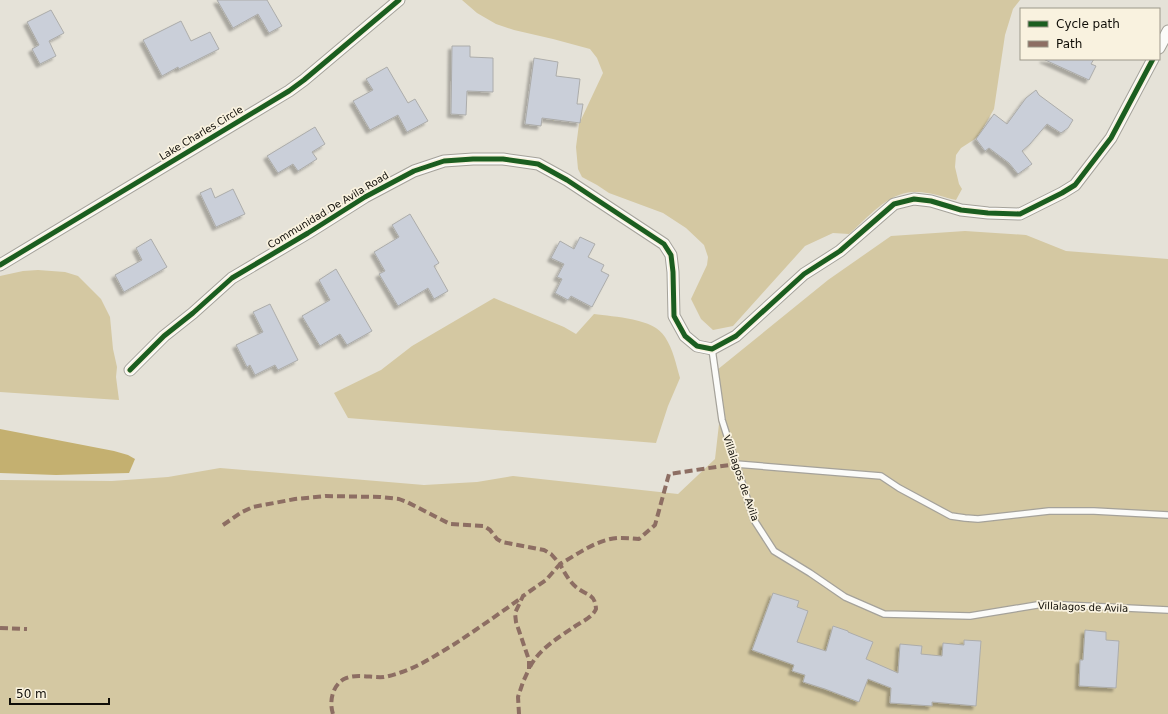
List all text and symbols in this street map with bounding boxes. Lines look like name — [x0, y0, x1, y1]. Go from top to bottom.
legend — [1020, 8, 1160, 60]
text: Cycle path — [1056, 17, 1120, 31]
text: Path — [1056, 37, 1082, 51]
street label: Lake Charles Circle — [157, 104, 245, 162]
street label: Communidad De Avila Road — [266, 169, 390, 251]
street label: Villalagos de Avila — [721, 433, 761, 523]
street label: Villalagos de Avila — [1038, 600, 1128, 614]
scale bar — [10, 680, 109, 706]
text: 50 m — [16, 687, 47, 701]

